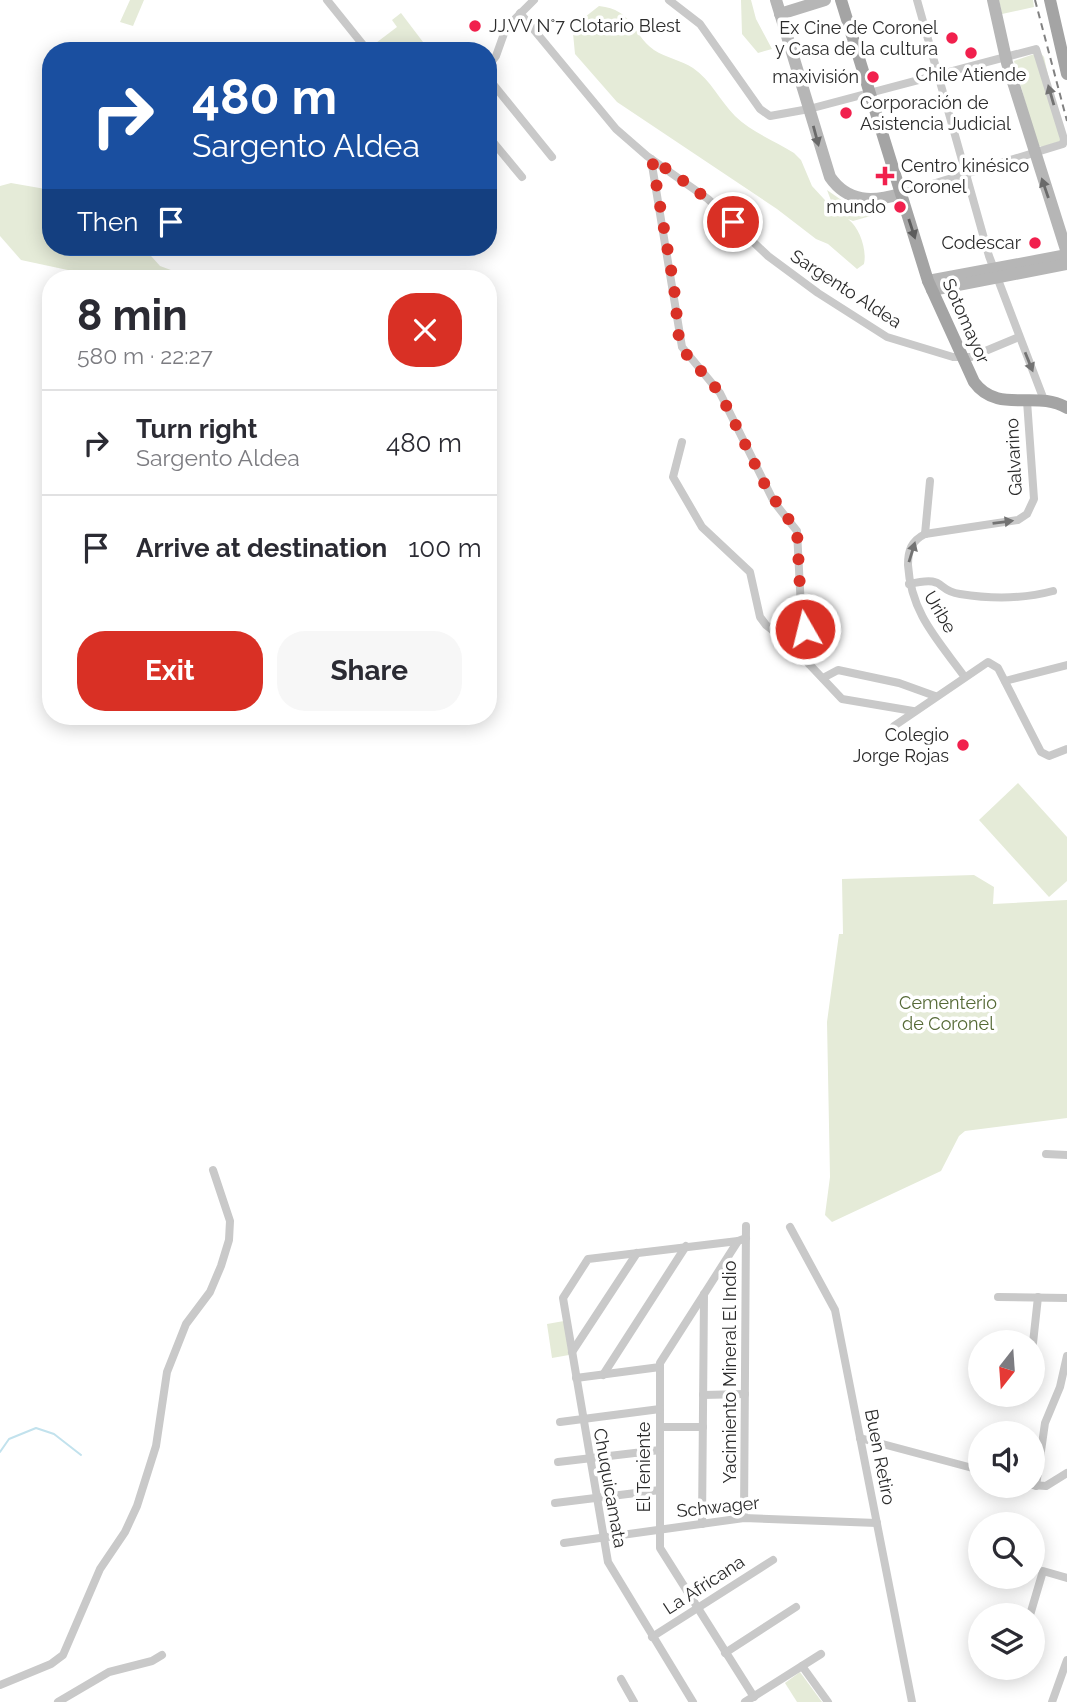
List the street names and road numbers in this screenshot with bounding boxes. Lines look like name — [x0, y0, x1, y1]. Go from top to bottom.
street label: Sargento Aldea — [787, 245, 906, 332]
street label: Sotomayor — [938, 275, 995, 367]
street label: Galvarino — [1001, 417, 1026, 496]
street label: Uribe — [920, 587, 961, 637]
street label: Yacimiento Mineral El Indio — [719, 1260, 740, 1483]
street label: Buen Retiro — [861, 1407, 900, 1507]
street label: El Teniente — [633, 1421, 654, 1512]
street label: Chuquicamata — [590, 1426, 631, 1549]
street label: Schwager — [675, 1492, 761, 1521]
street label: La Africana — [659, 1551, 748, 1619]

